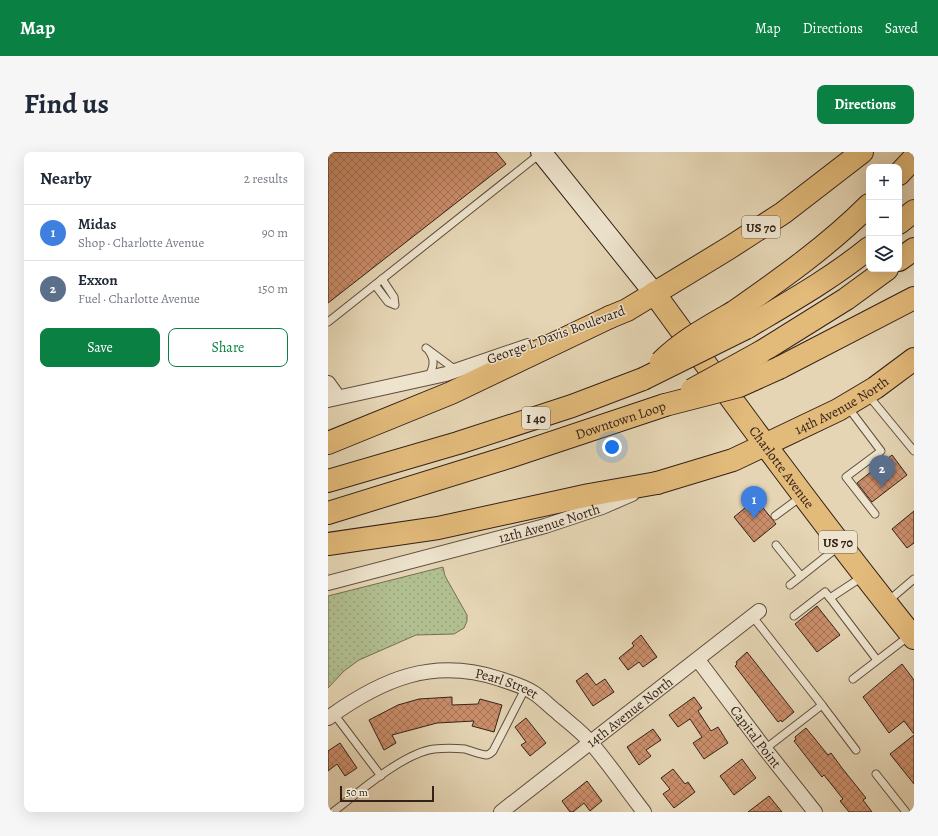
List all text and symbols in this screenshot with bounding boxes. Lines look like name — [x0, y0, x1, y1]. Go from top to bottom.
text: Map — [20, 15, 55, 41]
text: Map — [755, 19, 781, 38]
text: Directions — [803, 19, 863, 38]
text: Saved — [885, 19, 918, 38]
text: Find us — [24, 85, 109, 123]
button: Directions — [817, 85, 914, 124]
map controls — [866, 164, 902, 272]
button: + — [866, 164, 902, 200]
text: Nearby — [40, 167, 91, 190]
text: 2 results — [244, 170, 288, 187]
button: − — [866, 200, 902, 236]
text: Midas — [78, 214, 116, 234]
road number: US 70 — [742, 216, 780, 238]
text: 1 — [51, 224, 55, 241]
text: 90 m — [262, 224, 288, 241]
text: Shop · Charlotte Avenue — [78, 234, 204, 251]
button: layers — [866, 236, 902, 272]
text: Exxon — [78, 270, 118, 290]
text: 2 — [50, 280, 56, 297]
text: 150 m — [258, 280, 288, 297]
text: Fuel · Charlotte Avenue — [78, 290, 200, 307]
street label: George L Davis Boulevard — [484, 301, 628, 369]
button: Save — [40, 328, 160, 367]
button: Share — [168, 328, 288, 367]
street label: 14th Avenue North — [791, 371, 893, 439]
street label: Downtown Loop — [573, 396, 668, 444]
road number: I 40 — [522, 407, 550, 429]
street label: Charlotte Avenue — [745, 422, 819, 512]
your location — [602, 437, 622, 457]
pin: 2 — [869, 455, 895, 488]
pin: 1 — [741, 486, 767, 519]
street label: 12th Avenue North — [496, 499, 603, 547]
road number: US 70 — [819, 531, 857, 553]
street label: Pearl Street — [474, 663, 543, 703]
street label: 14th Avenue North — [582, 672, 677, 752]
street label: Capital Point — [726, 701, 786, 772]
scale bar — [340, 784, 434, 803]
text: 50 m — [346, 785, 368, 800]

